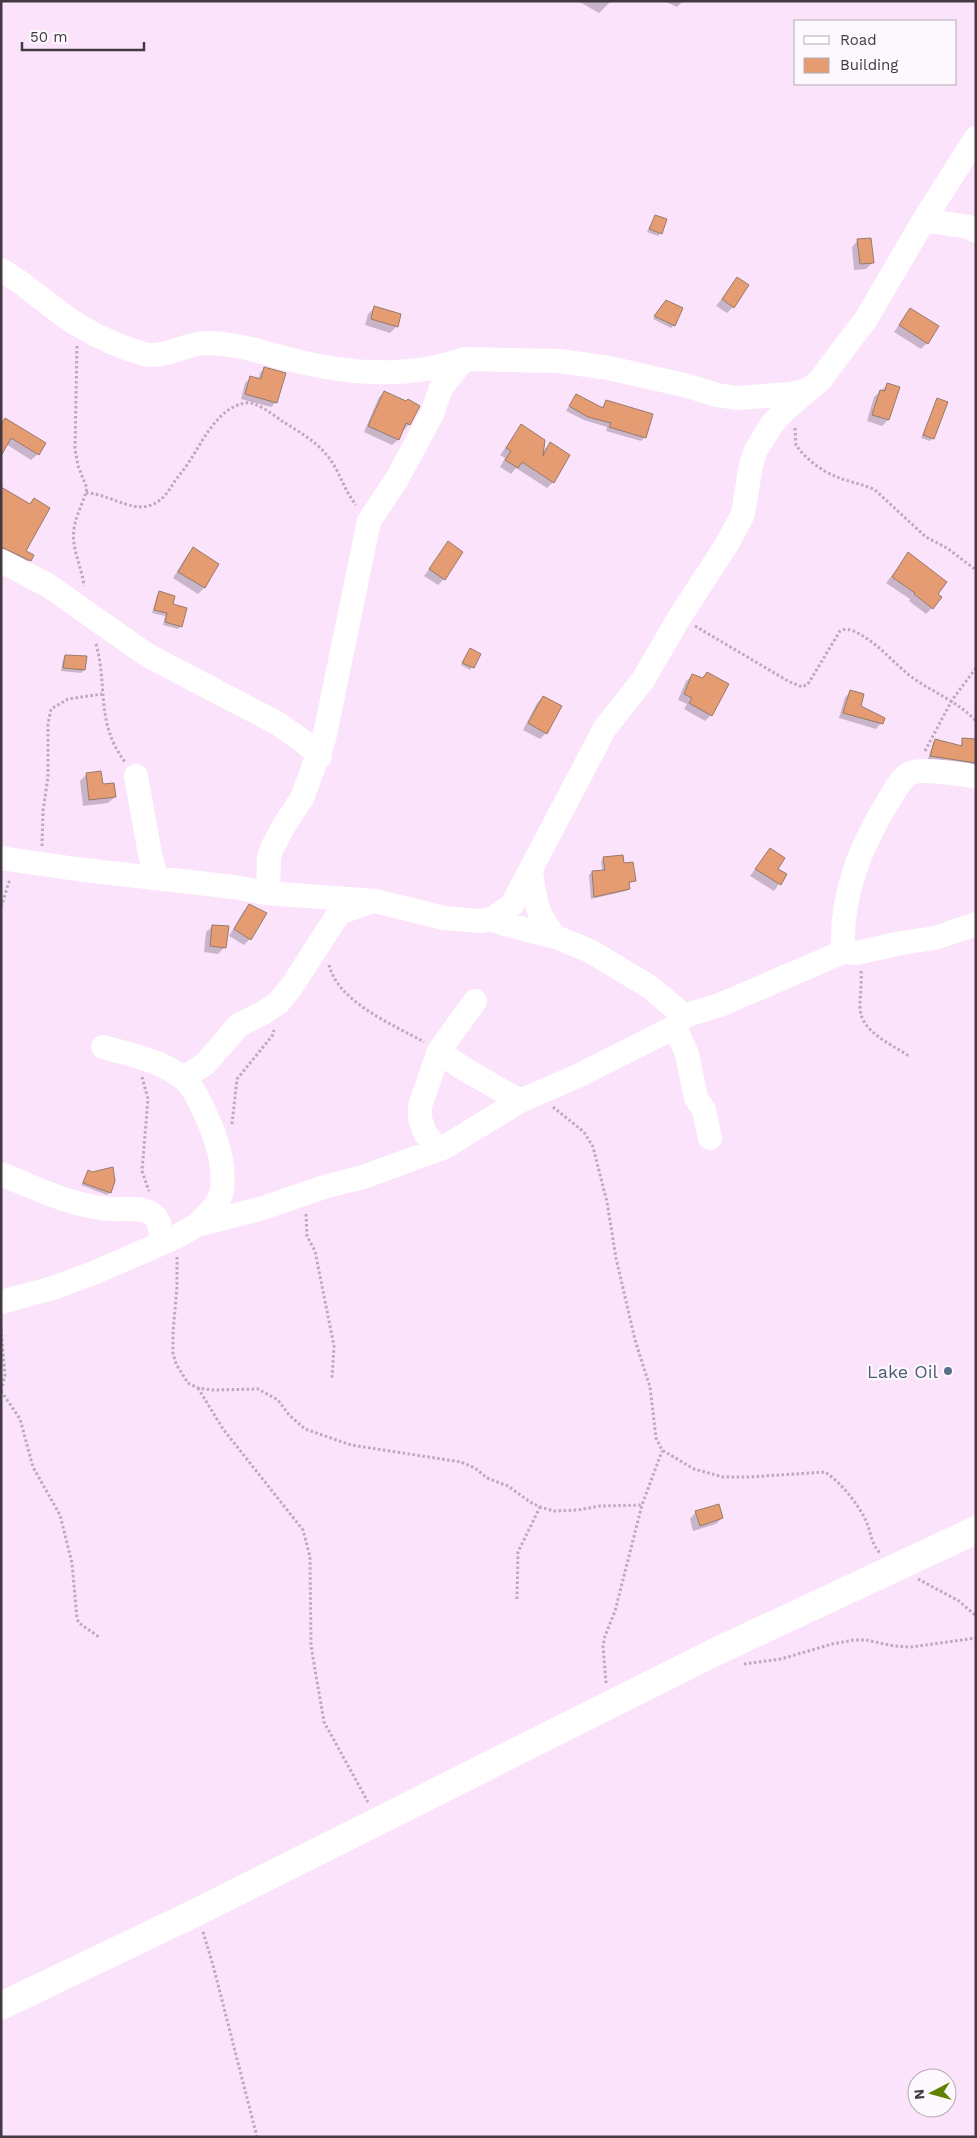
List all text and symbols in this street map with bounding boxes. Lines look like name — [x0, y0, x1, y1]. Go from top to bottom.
scale bar — [22, 20, 145, 52]
legend — [794, 20, 957, 85]
text: 50 m — [30, 28, 67, 46]
text: Road — [840, 31, 877, 49]
text: Building — [840, 56, 898, 74]
place label: Lake Oil — [867, 1361, 938, 1382]
marker: Lake Oil — [942, 1365, 954, 1377]
north arrow — [907, 2068, 957, 2118]
text: N — [911, 2088, 928, 2100]

